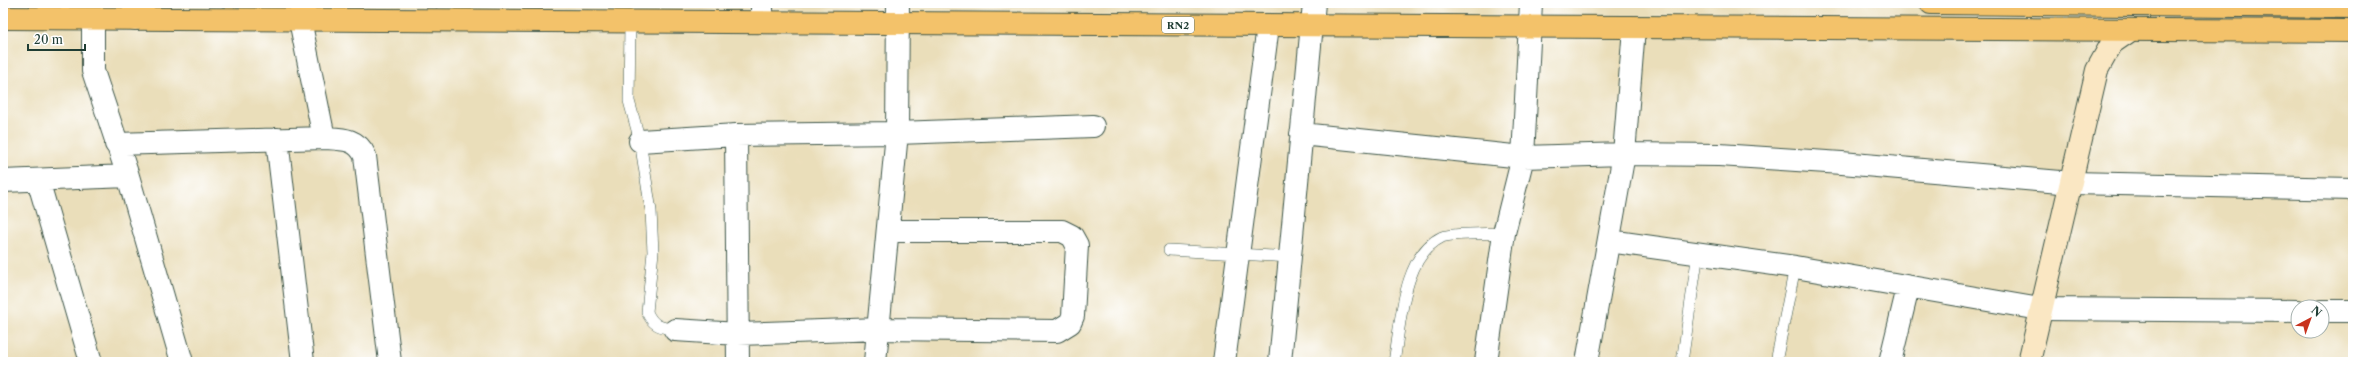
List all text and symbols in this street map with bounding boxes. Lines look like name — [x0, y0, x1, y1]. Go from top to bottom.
road number: RN2 — [1162, 17, 1194, 33]
scale bar — [28, 26, 85, 52]
text: 20 m — [34, 32, 63, 47]
north arrow — [2290, 299, 2330, 339]
text: N — [2308, 303, 2325, 320]

